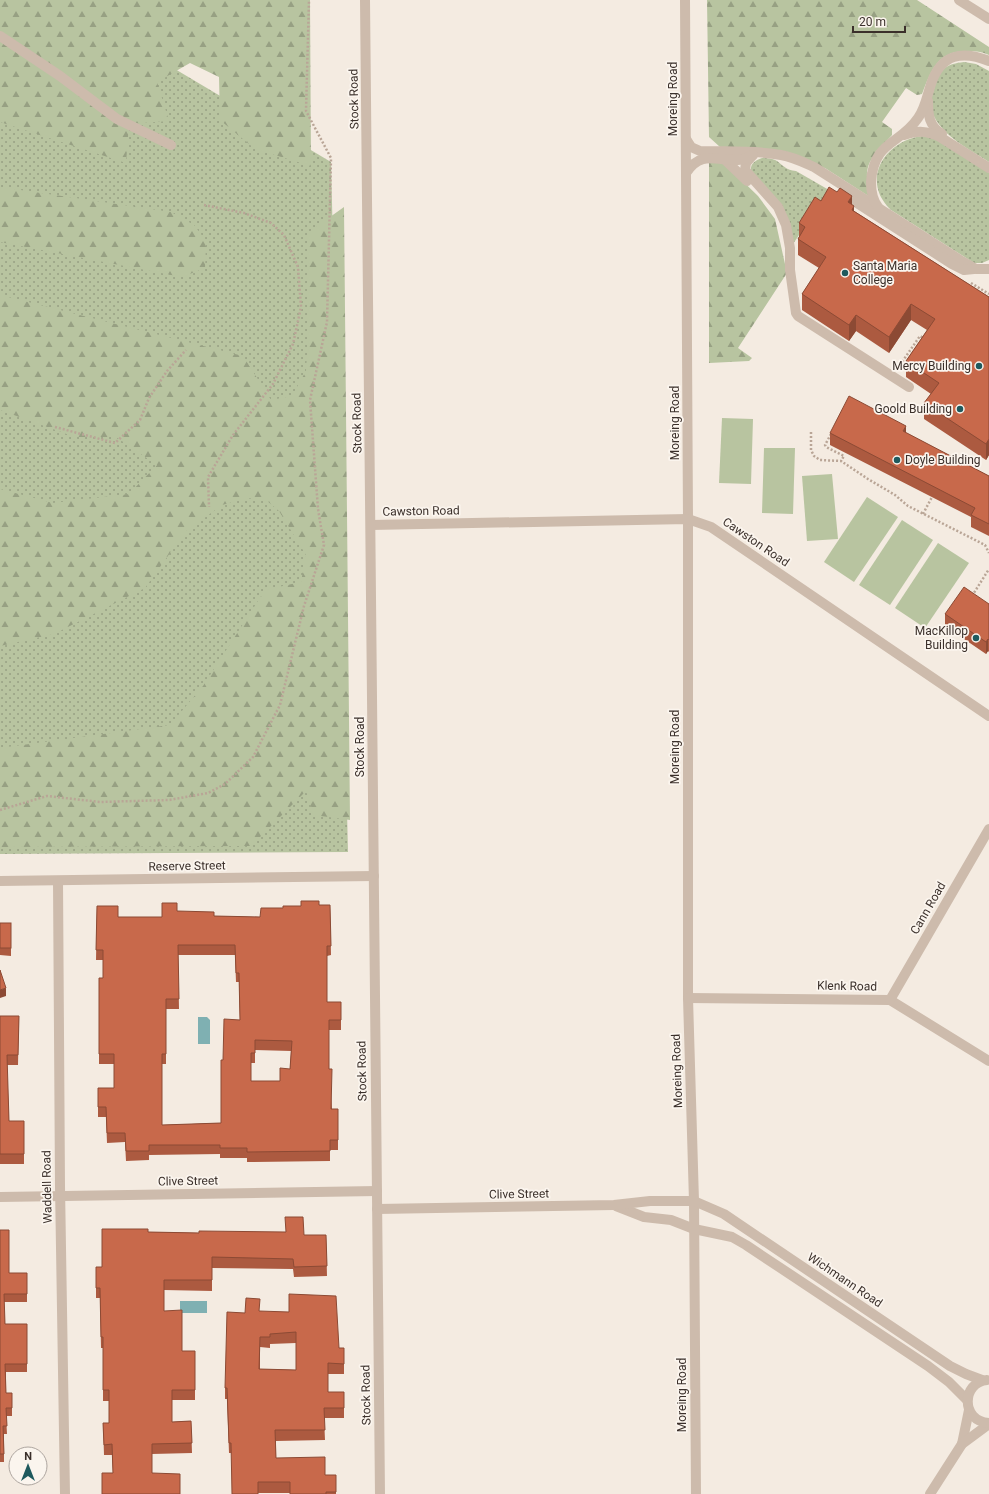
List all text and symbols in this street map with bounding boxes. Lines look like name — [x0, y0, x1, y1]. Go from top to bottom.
scale bar — [853, 8, 905, 34]
text: 20 m — [859, 15, 886, 29]
street label: Moreing Road — [666, 62, 680, 136]
street label: Stock Road — [346, 69, 362, 129]
place label: Santa Maria College — [853, 259, 917, 287]
marker: Santa Maria College — [840, 268, 850, 278]
place label: Mercy Building — [892, 359, 971, 373]
marker: Mercy Building — [974, 361, 984, 371]
street label: Moreing Road — [668, 386, 682, 460]
street label: Stock Road — [349, 393, 365, 453]
place label: Goold Building — [874, 402, 952, 416]
marker: Goold Building — [955, 404, 965, 414]
place label: Doyle Building — [905, 453, 981, 467]
marker: Doyle Building — [892, 455, 902, 465]
street label: Cawston Road — [382, 503, 460, 519]
street label: Cawston Road — [720, 515, 792, 569]
place label: MacKillop Building — [915, 624, 968, 652]
marker: MacKillop Building — [971, 633, 981, 643]
street label: Moreing Road — [668, 710, 682, 784]
street label: Stock Road — [353, 717, 367, 777]
street label: Reserve Street — [148, 858, 226, 874]
street label: Cann Road — [907, 879, 949, 937]
street label: Klenk Road — [817, 978, 877, 994]
street label: Moreing Road — [669, 1034, 685, 1108]
street label: Stock Road — [354, 1041, 370, 1101]
street label: Waddell Road — [39, 1150, 55, 1224]
street label: Clive Street — [158, 1173, 218, 1189]
street label: Clive Street — [489, 1186, 549, 1202]
street label: Wichmann Road — [805, 1250, 885, 1310]
street label: Moreing Road — [675, 1358, 689, 1432]
street label: Stock Road — [358, 1365, 374, 1425]
north arrow — [8, 1446, 48, 1486]
text: N — [24, 1450, 32, 1463]

